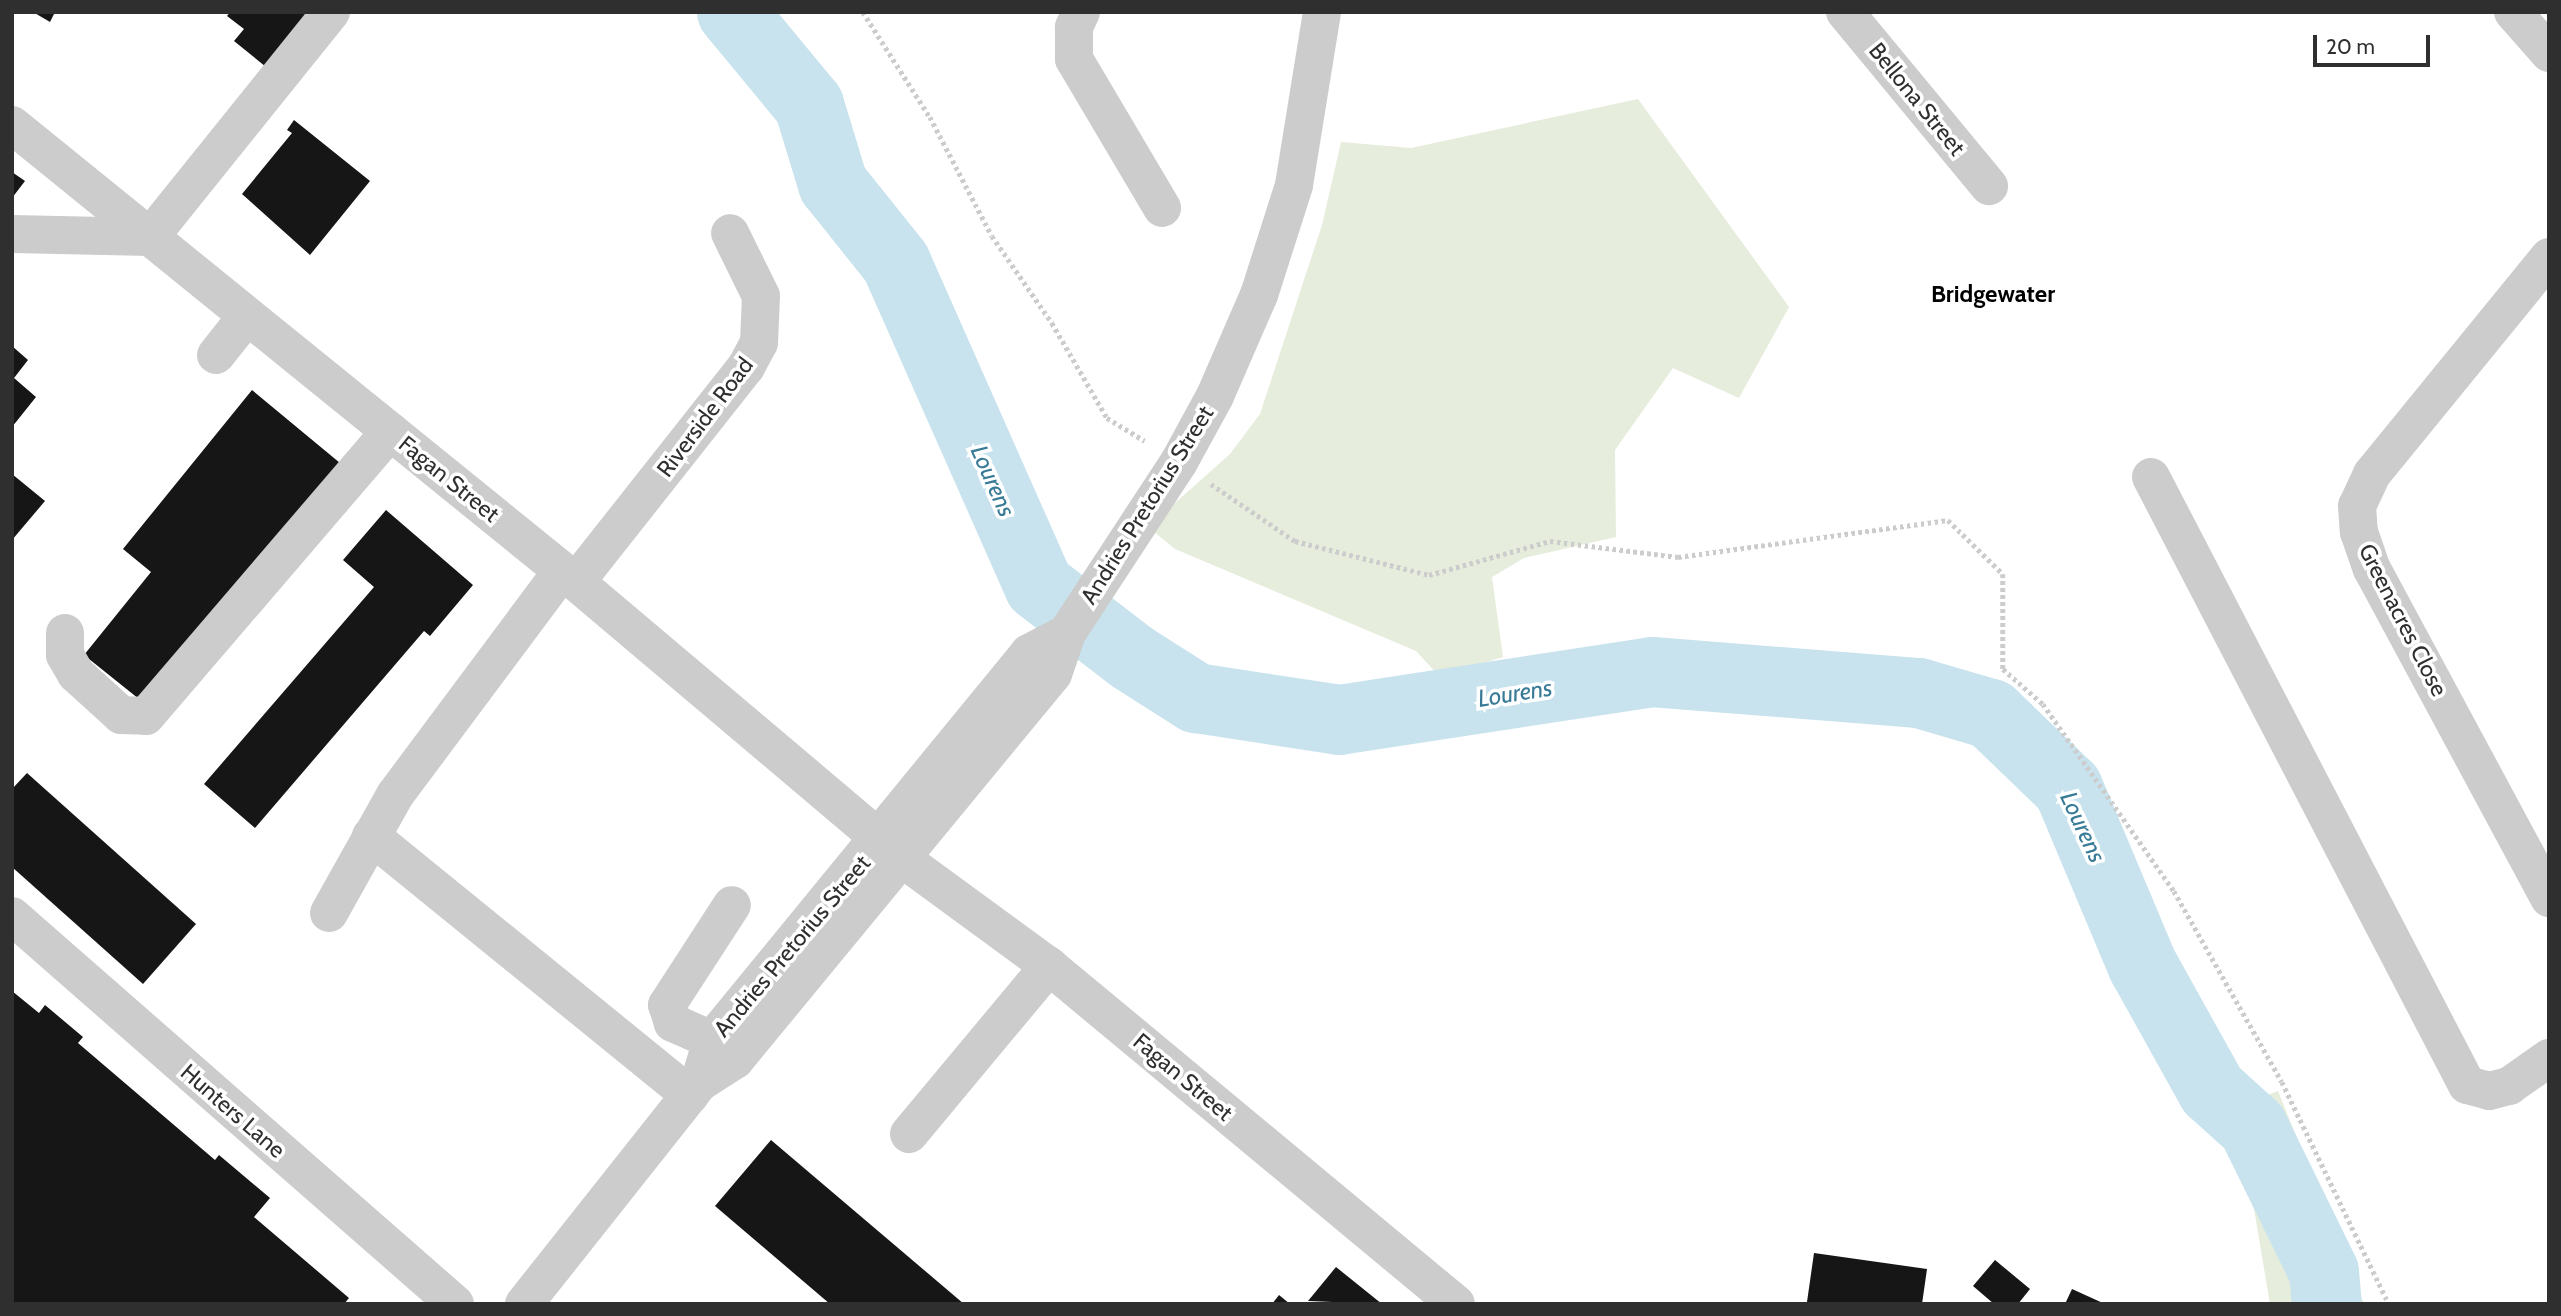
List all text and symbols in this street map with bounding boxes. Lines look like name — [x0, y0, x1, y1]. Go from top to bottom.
scale bar — [2316, 21, 2433, 65]
text: 20 m — [2326, 34, 2375, 59]
street label: Bellona Street — [1863, 37, 1971, 161]
district label: Bridgewater — [1931, 280, 2055, 308]
street label: Riverside Road — [651, 352, 759, 482]
street label: Andries Pretorius Street — [1075, 401, 1219, 609]
street label: Fagan Street — [393, 430, 505, 528]
water label: Lourens — [965, 441, 1021, 521]
street label: Greenacres Close — [2353, 539, 2453, 701]
water label: Lourens — [1476, 673, 1554, 713]
water label: Lourens — [2054, 787, 2112, 867]
street label: Andries Pretorius Street — [708, 850, 876, 1042]
street label: Fagan Street — [1128, 1027, 1238, 1127]
street label: Hunters Lane — [175, 1058, 291, 1164]

